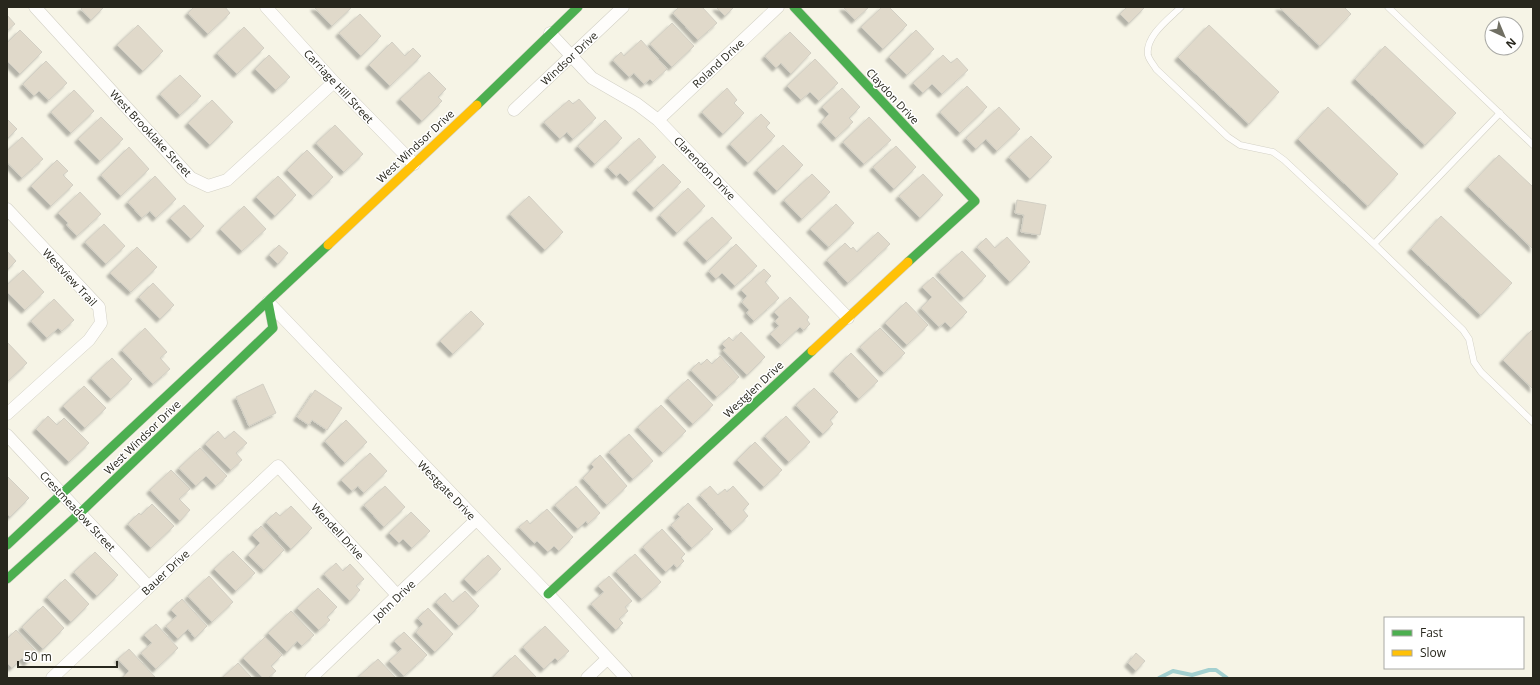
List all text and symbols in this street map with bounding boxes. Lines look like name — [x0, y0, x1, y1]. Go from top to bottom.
north arrow — [1484, 16, 1524, 56]
street label: Windsor Drive — [537, 28, 601, 88]
street label: Roland Drive — [689, 35, 747, 91]
text: N — [1503, 35, 1520, 52]
street label: Carriage Hill Street — [301, 46, 377, 126]
street label: Claydon Drive — [863, 65, 923, 127]
street label: West Brooklake Street — [107, 86, 195, 180]
street label: West Windsor Drive — [373, 106, 457, 186]
street label: Clarendon Drive — [671, 133, 739, 203]
street label: Westview Trail — [39, 245, 101, 309]
street label: Westglen Drive — [720, 357, 786, 421]
street label: West Windsor Drive — [100, 397, 184, 477]
street label: Westgate Drive — [415, 457, 479, 523]
street label: Crestmeadow Street — [37, 468, 119, 554]
street label: Wendell Drive — [308, 500, 368, 562]
street label: Bauer Drive — [138, 546, 192, 598]
street label: John Drive — [369, 576, 418, 624]
legend — [1384, 617, 1524, 669]
text: Fast — [1420, 624, 1443, 641]
scale bar — [18, 643, 117, 669]
text: Slow — [1420, 644, 1447, 661]
text: 50 m — [24, 648, 52, 665]

